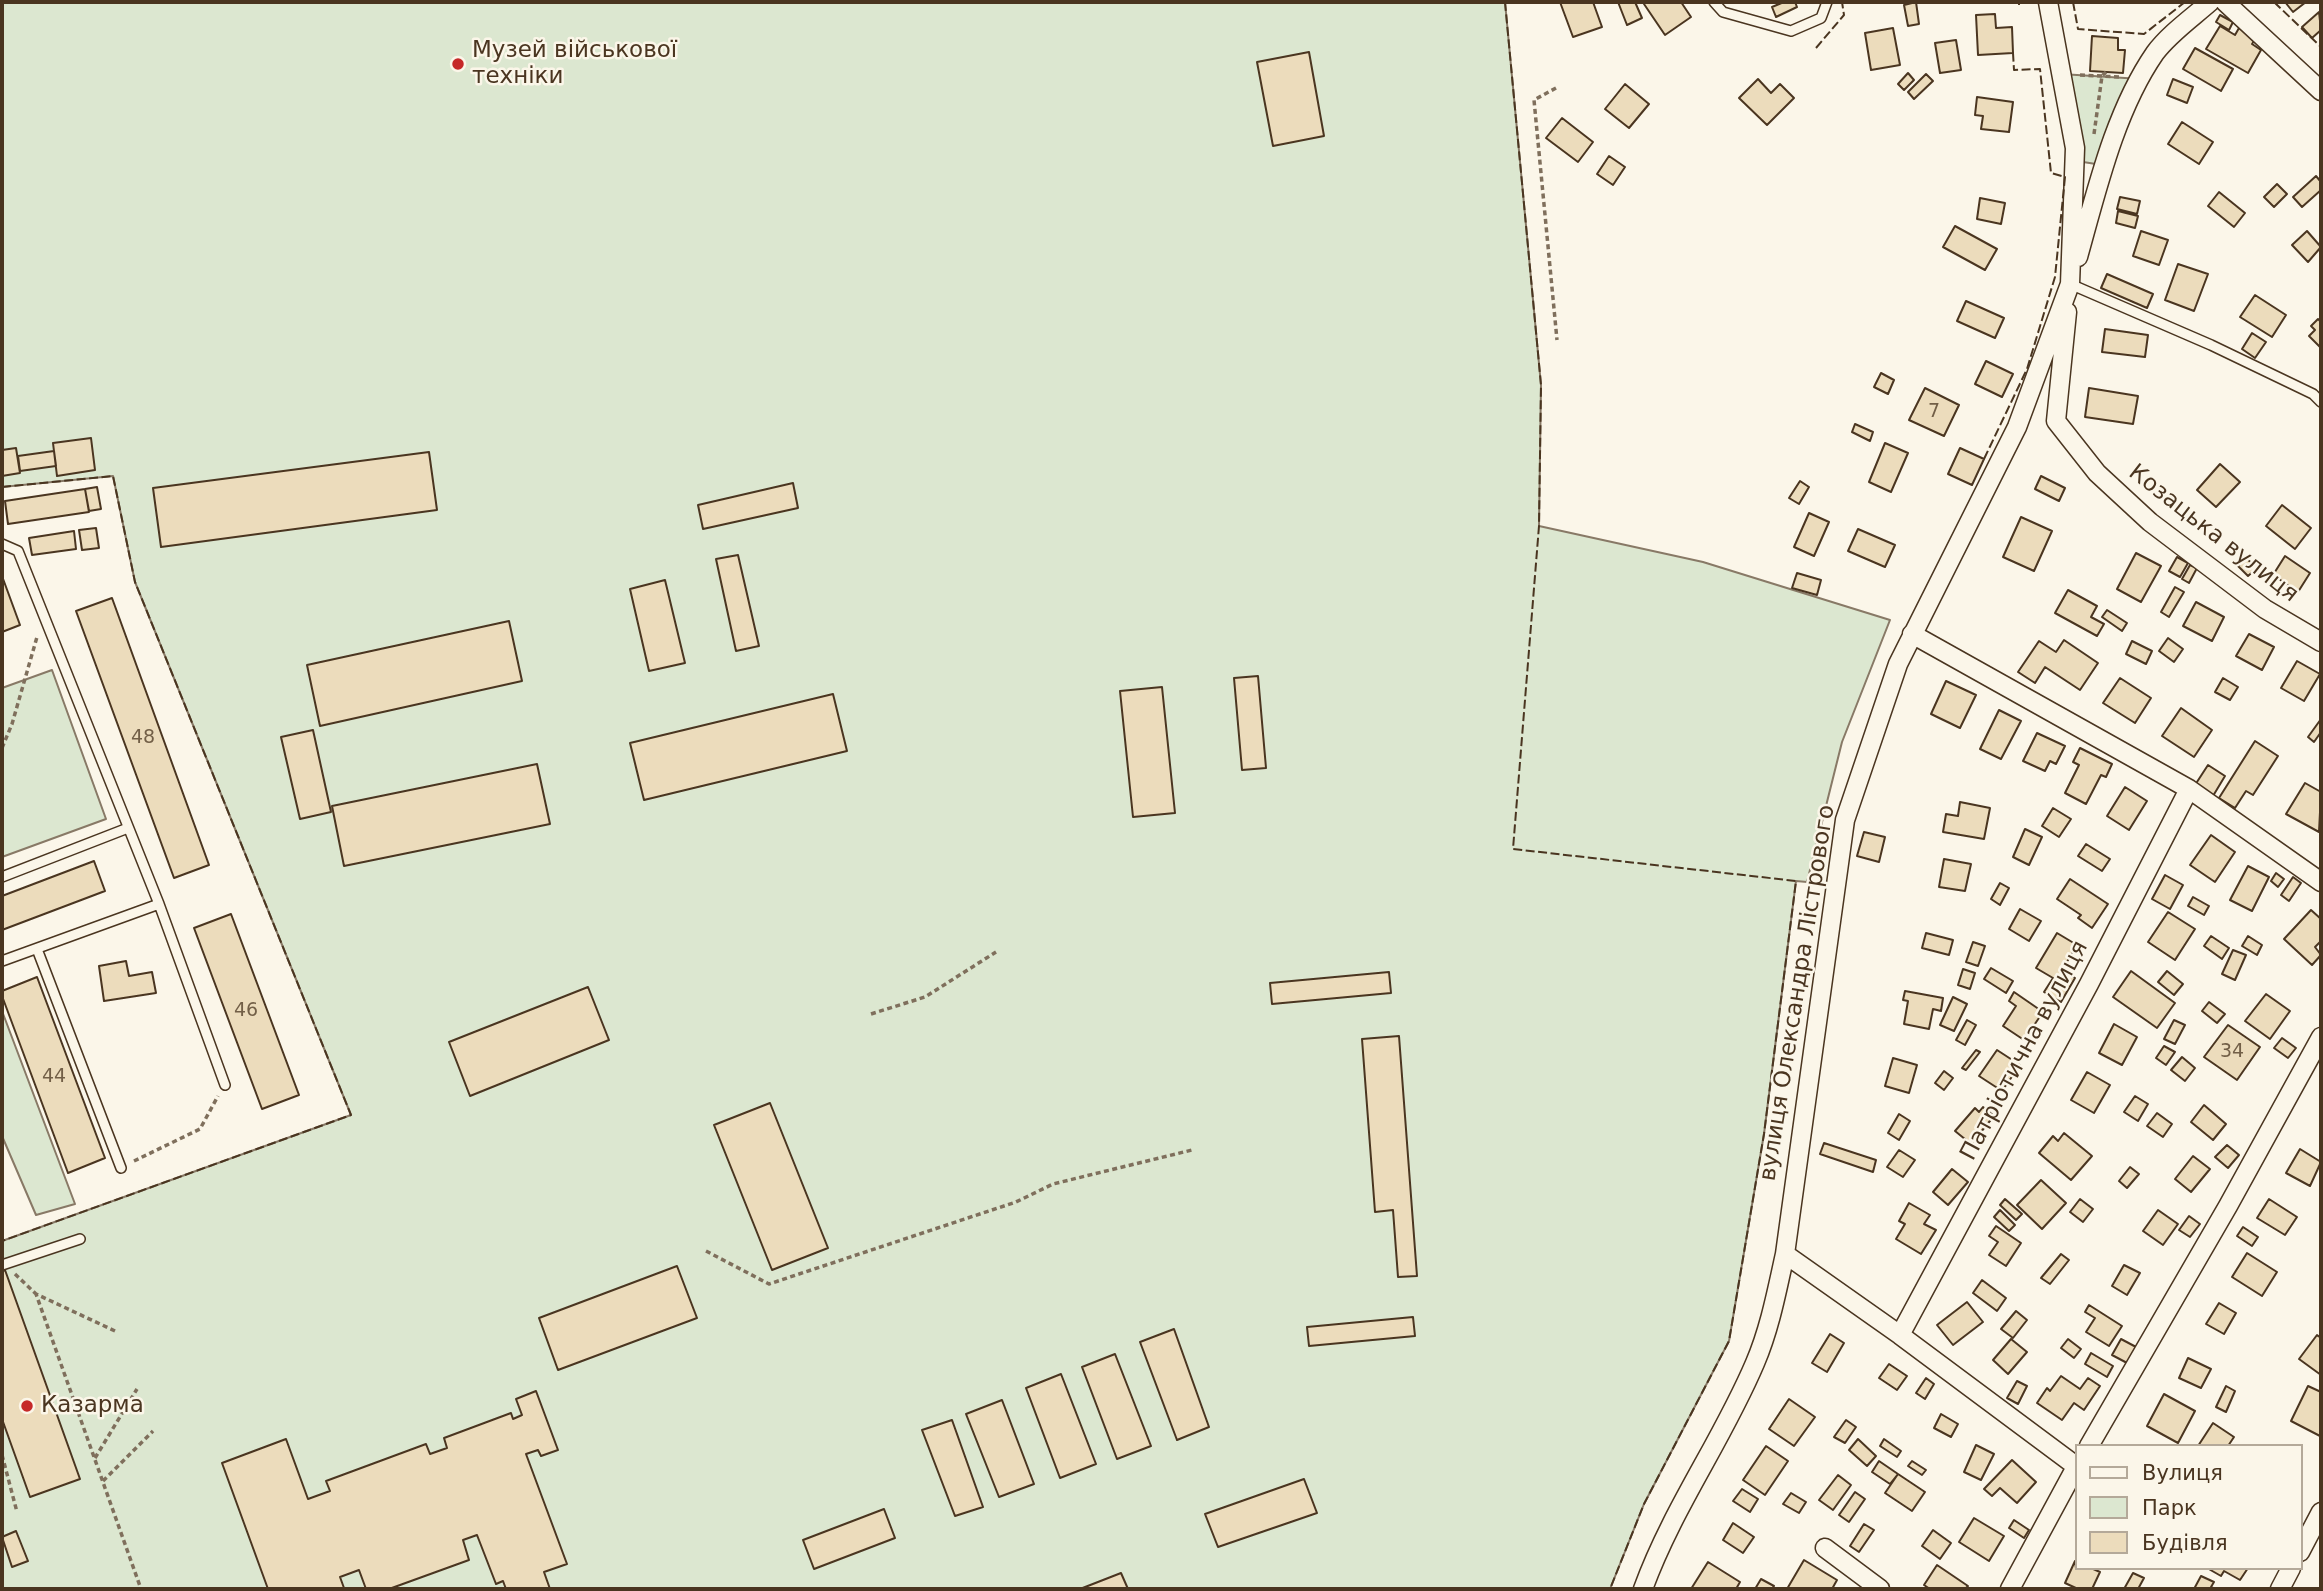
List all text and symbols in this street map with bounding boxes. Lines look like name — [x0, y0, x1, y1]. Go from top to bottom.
place label: Музей військової техніки — [472, 37, 677, 91]
marker: Музей військової техніки — [450, 56, 466, 72]
house number: 7 — [1928, 401, 1940, 423]
street label: Козацька вулиця — [2123, 459, 2303, 609]
house number: 48 — [131, 727, 155, 749]
street label: вулиця Олександра Лістрового — [1755, 803, 1841, 1183]
street label: Патріотична вулиця — [1955, 937, 2095, 1165]
house number: 46 — [234, 1000, 258, 1022]
house number: 34 — [2220, 1041, 2244, 1063]
house number: 44 — [42, 1066, 66, 1088]
place label: Казарма — [41, 1392, 144, 1420]
marker: Казарма — [19, 1398, 35, 1414]
legend — [2074, 1444, 2302, 1570]
text: Вулиця — [2142, 1461, 2223, 1485]
text: Парк — [2142, 1496, 2197, 1520]
text: Будівля — [2142, 1531, 2228, 1555]

